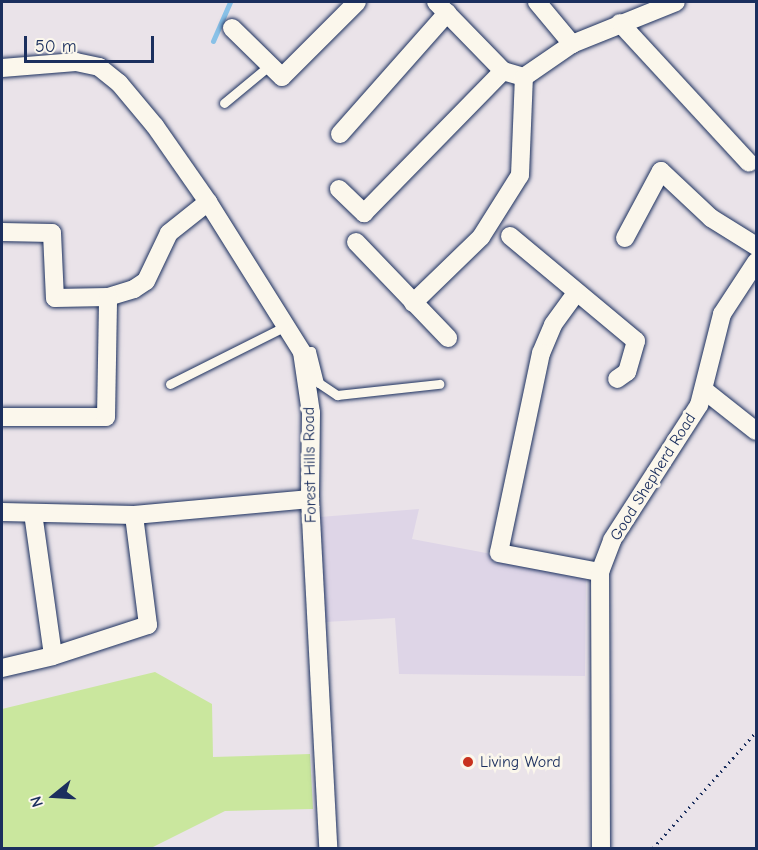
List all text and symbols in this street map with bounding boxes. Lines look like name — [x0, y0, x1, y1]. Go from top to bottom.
scale bar — [27, 24, 158, 62]
text: 50 m — [35, 36, 77, 57]
street label: Forest Hills Road — [299, 407, 321, 523]
street label: Good Shepherd Road — [606, 410, 700, 544]
place label: Living Word — [480, 752, 561, 772]
marker: Living Word — [461, 755, 475, 769]
north arrow — [24, 766, 84, 826]
text: N — [27, 794, 47, 809]

